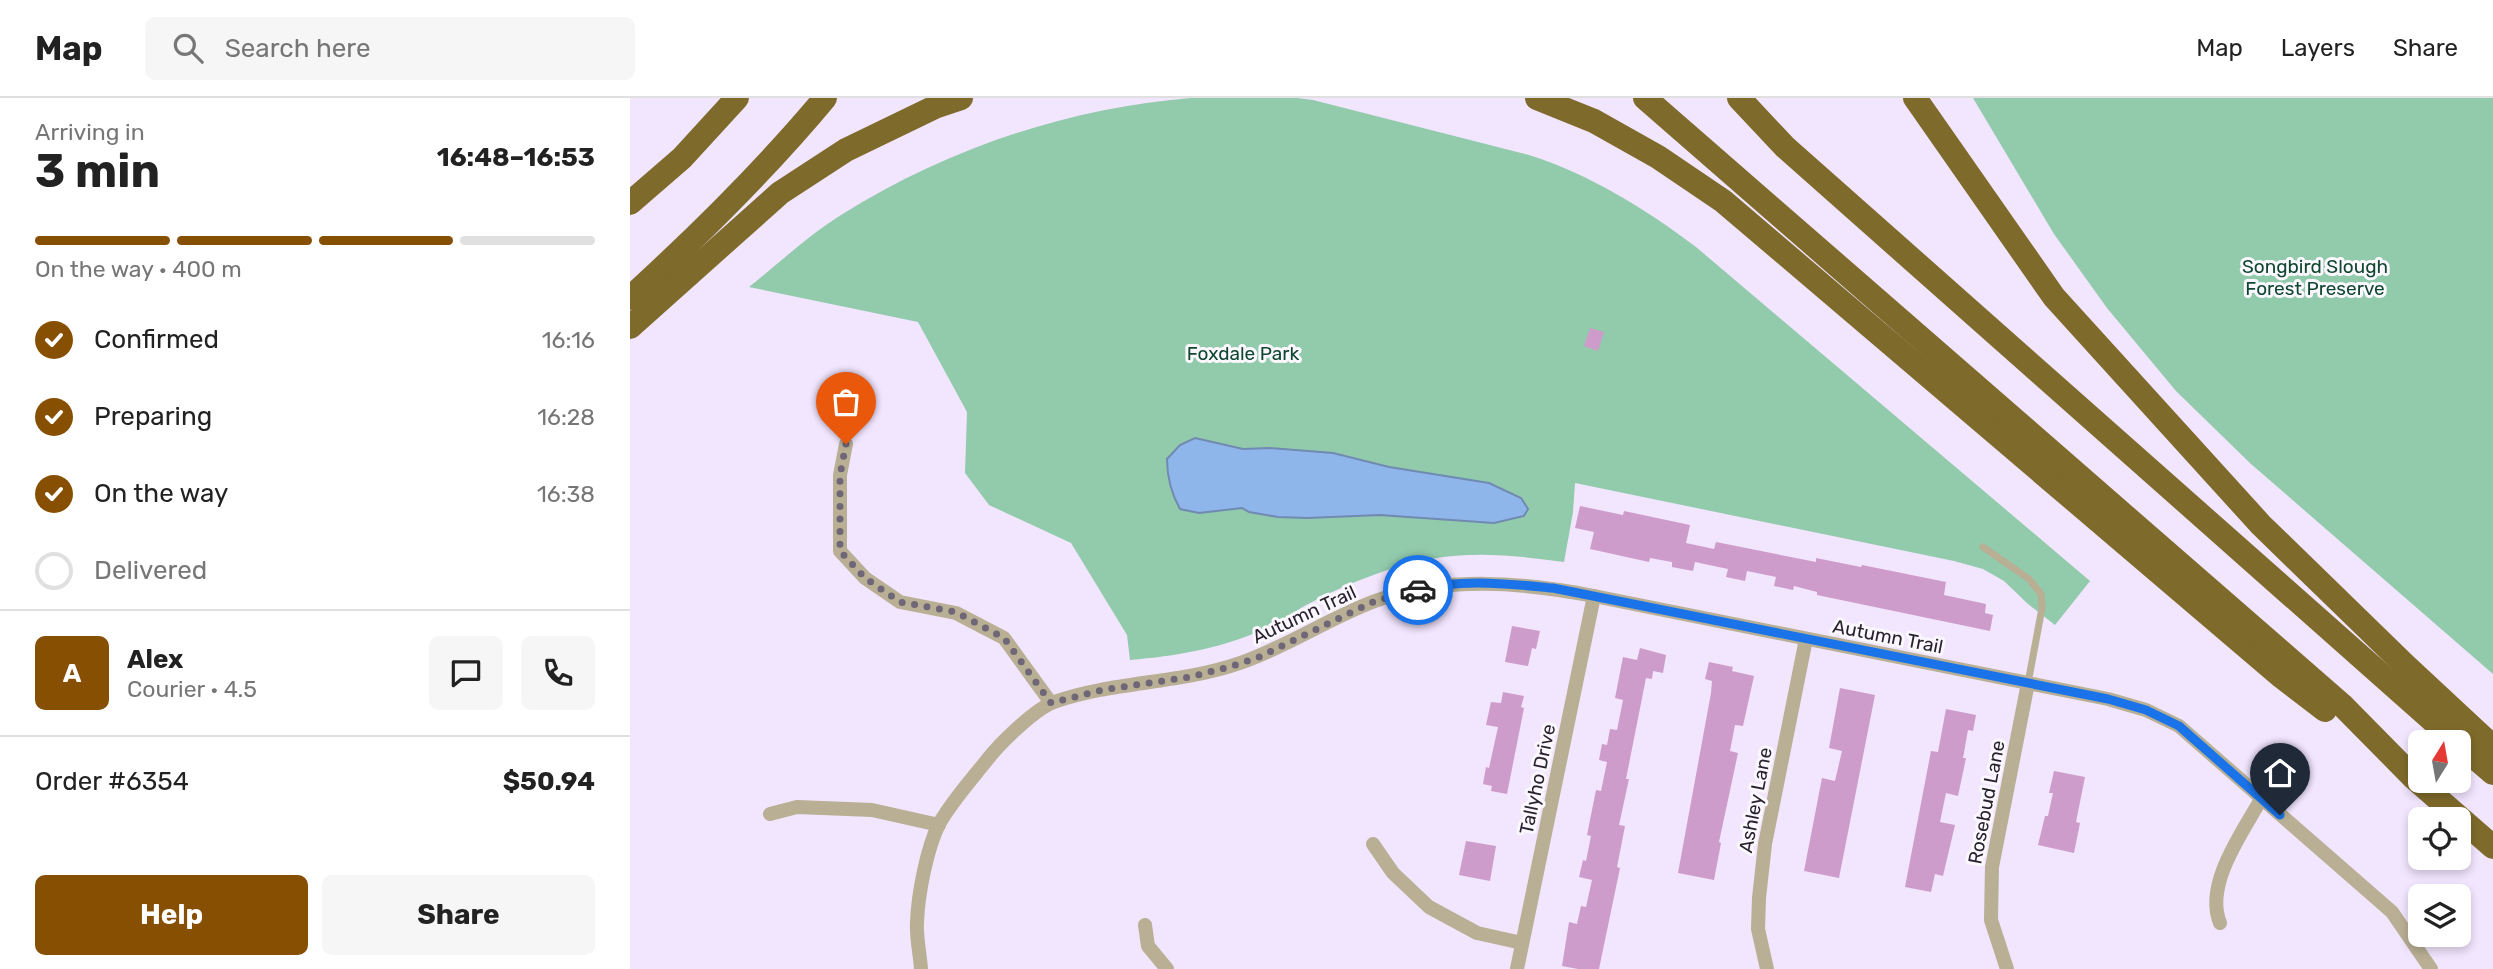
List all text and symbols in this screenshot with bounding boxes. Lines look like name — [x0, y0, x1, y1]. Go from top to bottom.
search box — [145, 17, 635, 80]
text: Map — [35, 29, 103, 68]
icon: search — [169, 29, 207, 67]
text: Search here — [225, 33, 370, 64]
text: Map — [2196, 34, 2243, 62]
text: Layers — [2281, 34, 2355, 62]
text: Share — [2393, 34, 2458, 62]
text: Arriving in — [35, 118, 145, 146]
text: 16:48–16:53 — [437, 142, 595, 173]
text: 3 min — [35, 144, 160, 199]
text: On the way · 400 m — [35, 255, 242, 283]
park label: Songbird Slough Forest Preserve — [2242, 255, 2388, 300]
icon: check — [35, 321, 73, 359]
text: Confirmed — [94, 324, 219, 355]
text: 16:16 — [542, 326, 595, 354]
park label: Foxdale Park — [1187, 342, 1300, 365]
pin — [816, 372, 876, 444]
icon: bag — [827, 383, 865, 421]
icon: check — [35, 398, 73, 436]
text: Preparing — [94, 401, 212, 432]
text: 16:28 — [537, 403, 595, 431]
icon: check — [35, 475, 73, 513]
text: On the way — [94, 478, 228, 509]
text: 16:38 — [537, 480, 595, 508]
text: Delivered — [94, 555, 207, 586]
courier — [1383, 555, 1453, 625]
icon: car — [1399, 571, 1437, 609]
street label: Autumn Trail — [1249, 580, 1360, 648]
street label: Autumn Trail — [1831, 615, 1945, 658]
button: chat — [429, 636, 503, 710]
button: phone — [521, 636, 595, 710]
text: Alex — [127, 644, 183, 675]
text: A — [63, 658, 81, 689]
text: Courier · 4.5 — [127, 675, 257, 703]
street label: Tallyho Drive — [1515, 722, 1560, 836]
north arrow — [2408, 730, 2471, 793]
map controls — [2408, 730, 2471, 947]
street label: Rosebud Lane — [1963, 738, 2010, 866]
pin — [2250, 743, 2310, 815]
street label: Ashley Lane — [1734, 745, 1777, 855]
icon: home — [2261, 754, 2299, 792]
text: Order #6354 — [35, 766, 189, 797]
text: $50.94 — [503, 766, 595, 797]
button: locate — [2408, 807, 2471, 870]
button: Help — [35, 875, 308, 955]
button: Share — [322, 875, 595, 955]
button: layers — [2408, 884, 2471, 947]

